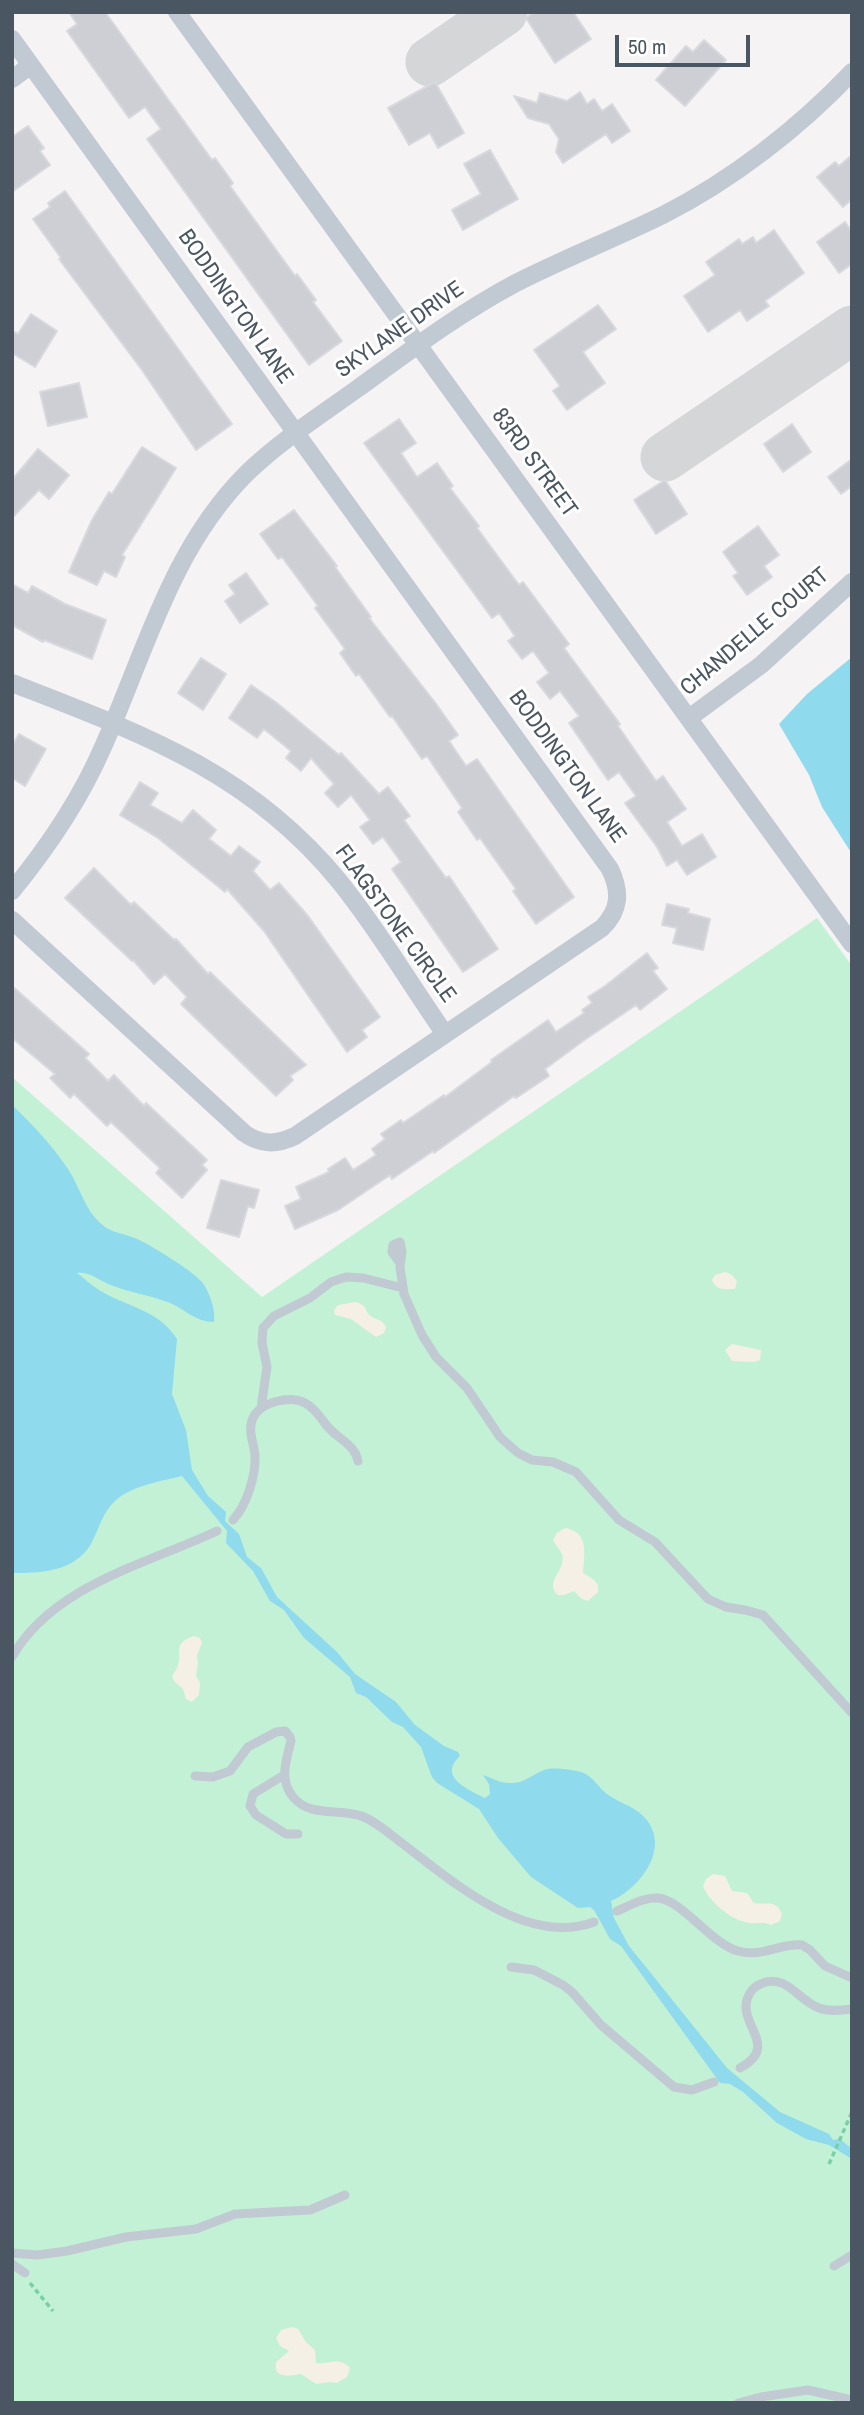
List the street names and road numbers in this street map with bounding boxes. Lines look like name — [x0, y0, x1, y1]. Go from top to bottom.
street label: BODDINGTON LANE — [171, 225, 299, 389]
street label: SKYLANE DRIVE — [331, 276, 469, 384]
street label: 83RD STREET — [485, 403, 583, 523]
street label: CHANDELLE COURT — [675, 562, 835, 702]
street label: BODDINGTON LANE — [502, 685, 632, 849]
street label: FLAGSTONE CIRCLE — [328, 840, 462, 1008]

